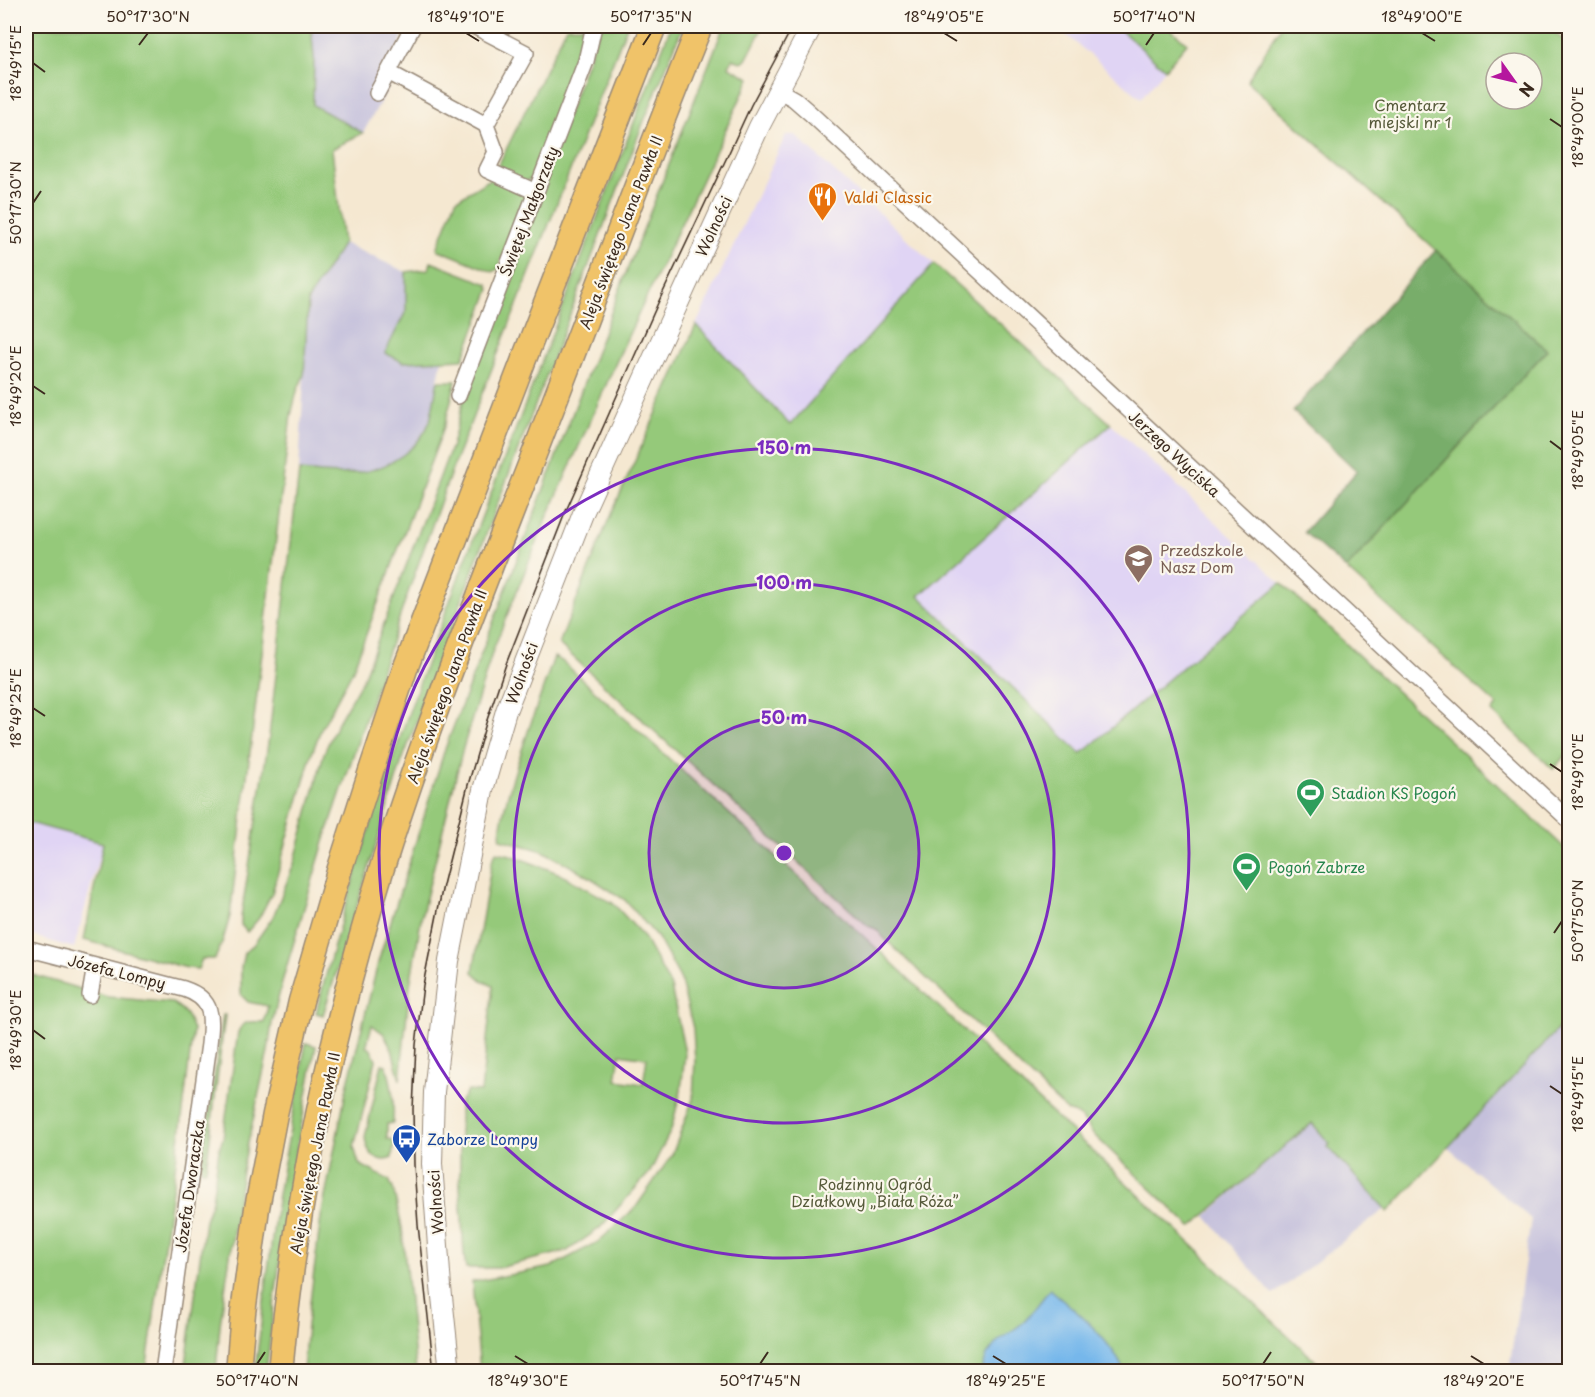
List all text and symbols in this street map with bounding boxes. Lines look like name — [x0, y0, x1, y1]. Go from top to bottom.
text: 50°17'30"N — [106, 4, 190, 27]
text: 18°49'10"E — [427, 4, 505, 27]
text: 50°17'35"N — [610, 4, 692, 27]
text: 18°49'05"E — [904, 4, 984, 27]
text: 50°17'40"N — [1112, 4, 1196, 27]
text: 18°49'00"E — [1381, 4, 1463, 27]
text: 18°49'15"E — [3, 25, 26, 101]
north arrow — [1484, 51, 1544, 111]
text: N — [1514, 78, 1541, 102]
text: 18°49'00"E — [1565, 86, 1588, 168]
park label: Cmentarz miejski nr 1 — [1368, 93, 1452, 133]
street label: Aleja świętego Jana Pawła II — [572, 132, 668, 332]
street label: Świętej Małgorzaty — [493, 143, 563, 279]
text: 50°17'30"N — [3, 161, 26, 245]
restaurant icon: Valdi Classic — [807, 180, 839, 222]
place label: Valdi Classic — [844, 185, 932, 208]
street label: Wolności — [689, 192, 737, 260]
text: 18°49'20"E — [3, 345, 26, 427]
street label: Jerzego Wyciska — [1124, 404, 1227, 502]
text: 18°49'05"E — [1565, 410, 1588, 490]
text: 150 m — [757, 433, 811, 460]
place label: Przedszkole Nasz Dom — [1160, 538, 1244, 578]
school or university icon: Przedszkole Nasz Dom — [1123, 542, 1155, 584]
text: 100 m — [756, 568, 812, 595]
street label: Aleja świętego Jana Pawła II — [400, 586, 492, 786]
street label: Wolności — [499, 639, 543, 707]
text: 18°49'25"E — [3, 668, 26, 748]
text: 50 m — [761, 703, 807, 730]
text: 18°49'10"E — [1565, 733, 1588, 811]
sports icon: Stadion KS Pogoń — [1294, 776, 1326, 818]
place label: Stadion KS Pogoń — [1331, 781, 1457, 804]
centre of rings — [774, 843, 794, 863]
sports icon: Pogoń Zabrze — [1231, 850, 1263, 892]
place label: Pogoń Zabrze — [1268, 855, 1365, 878]
text: 50°17'50"N — [1565, 879, 1588, 963]
street label: Józefa Lompy — [66, 948, 168, 994]
text: 18°49'30"E — [3, 990, 26, 1070]
street label: Aleja świętego Jana Pawła II — [283, 1050, 345, 1256]
text: 18°49'15"E — [1565, 1056, 1588, 1132]
street label: Józefa Dworaczka — [168, 1117, 210, 1254]
bus stop icon: Zaborze Lompy — [390, 1122, 422, 1164]
place label: Zaborze Lompy — [427, 1127, 538, 1150]
street label: Wolności — [421, 1169, 449, 1235]
park label: Rodzinny Ogród Działkowy „Biała Róża” — [791, 1172, 959, 1212]
text: 50°17'40"N — [215, 1368, 299, 1391]
text: 18°49'30"E — [488, 1368, 568, 1391]
text: 50°17'45"N — [719, 1368, 801, 1391]
text: 18°49'25"E — [966, 1368, 1046, 1391]
text: 50°17'50"N — [1221, 1368, 1305, 1391]
text: 18°49'20"E — [1443, 1368, 1525, 1391]

